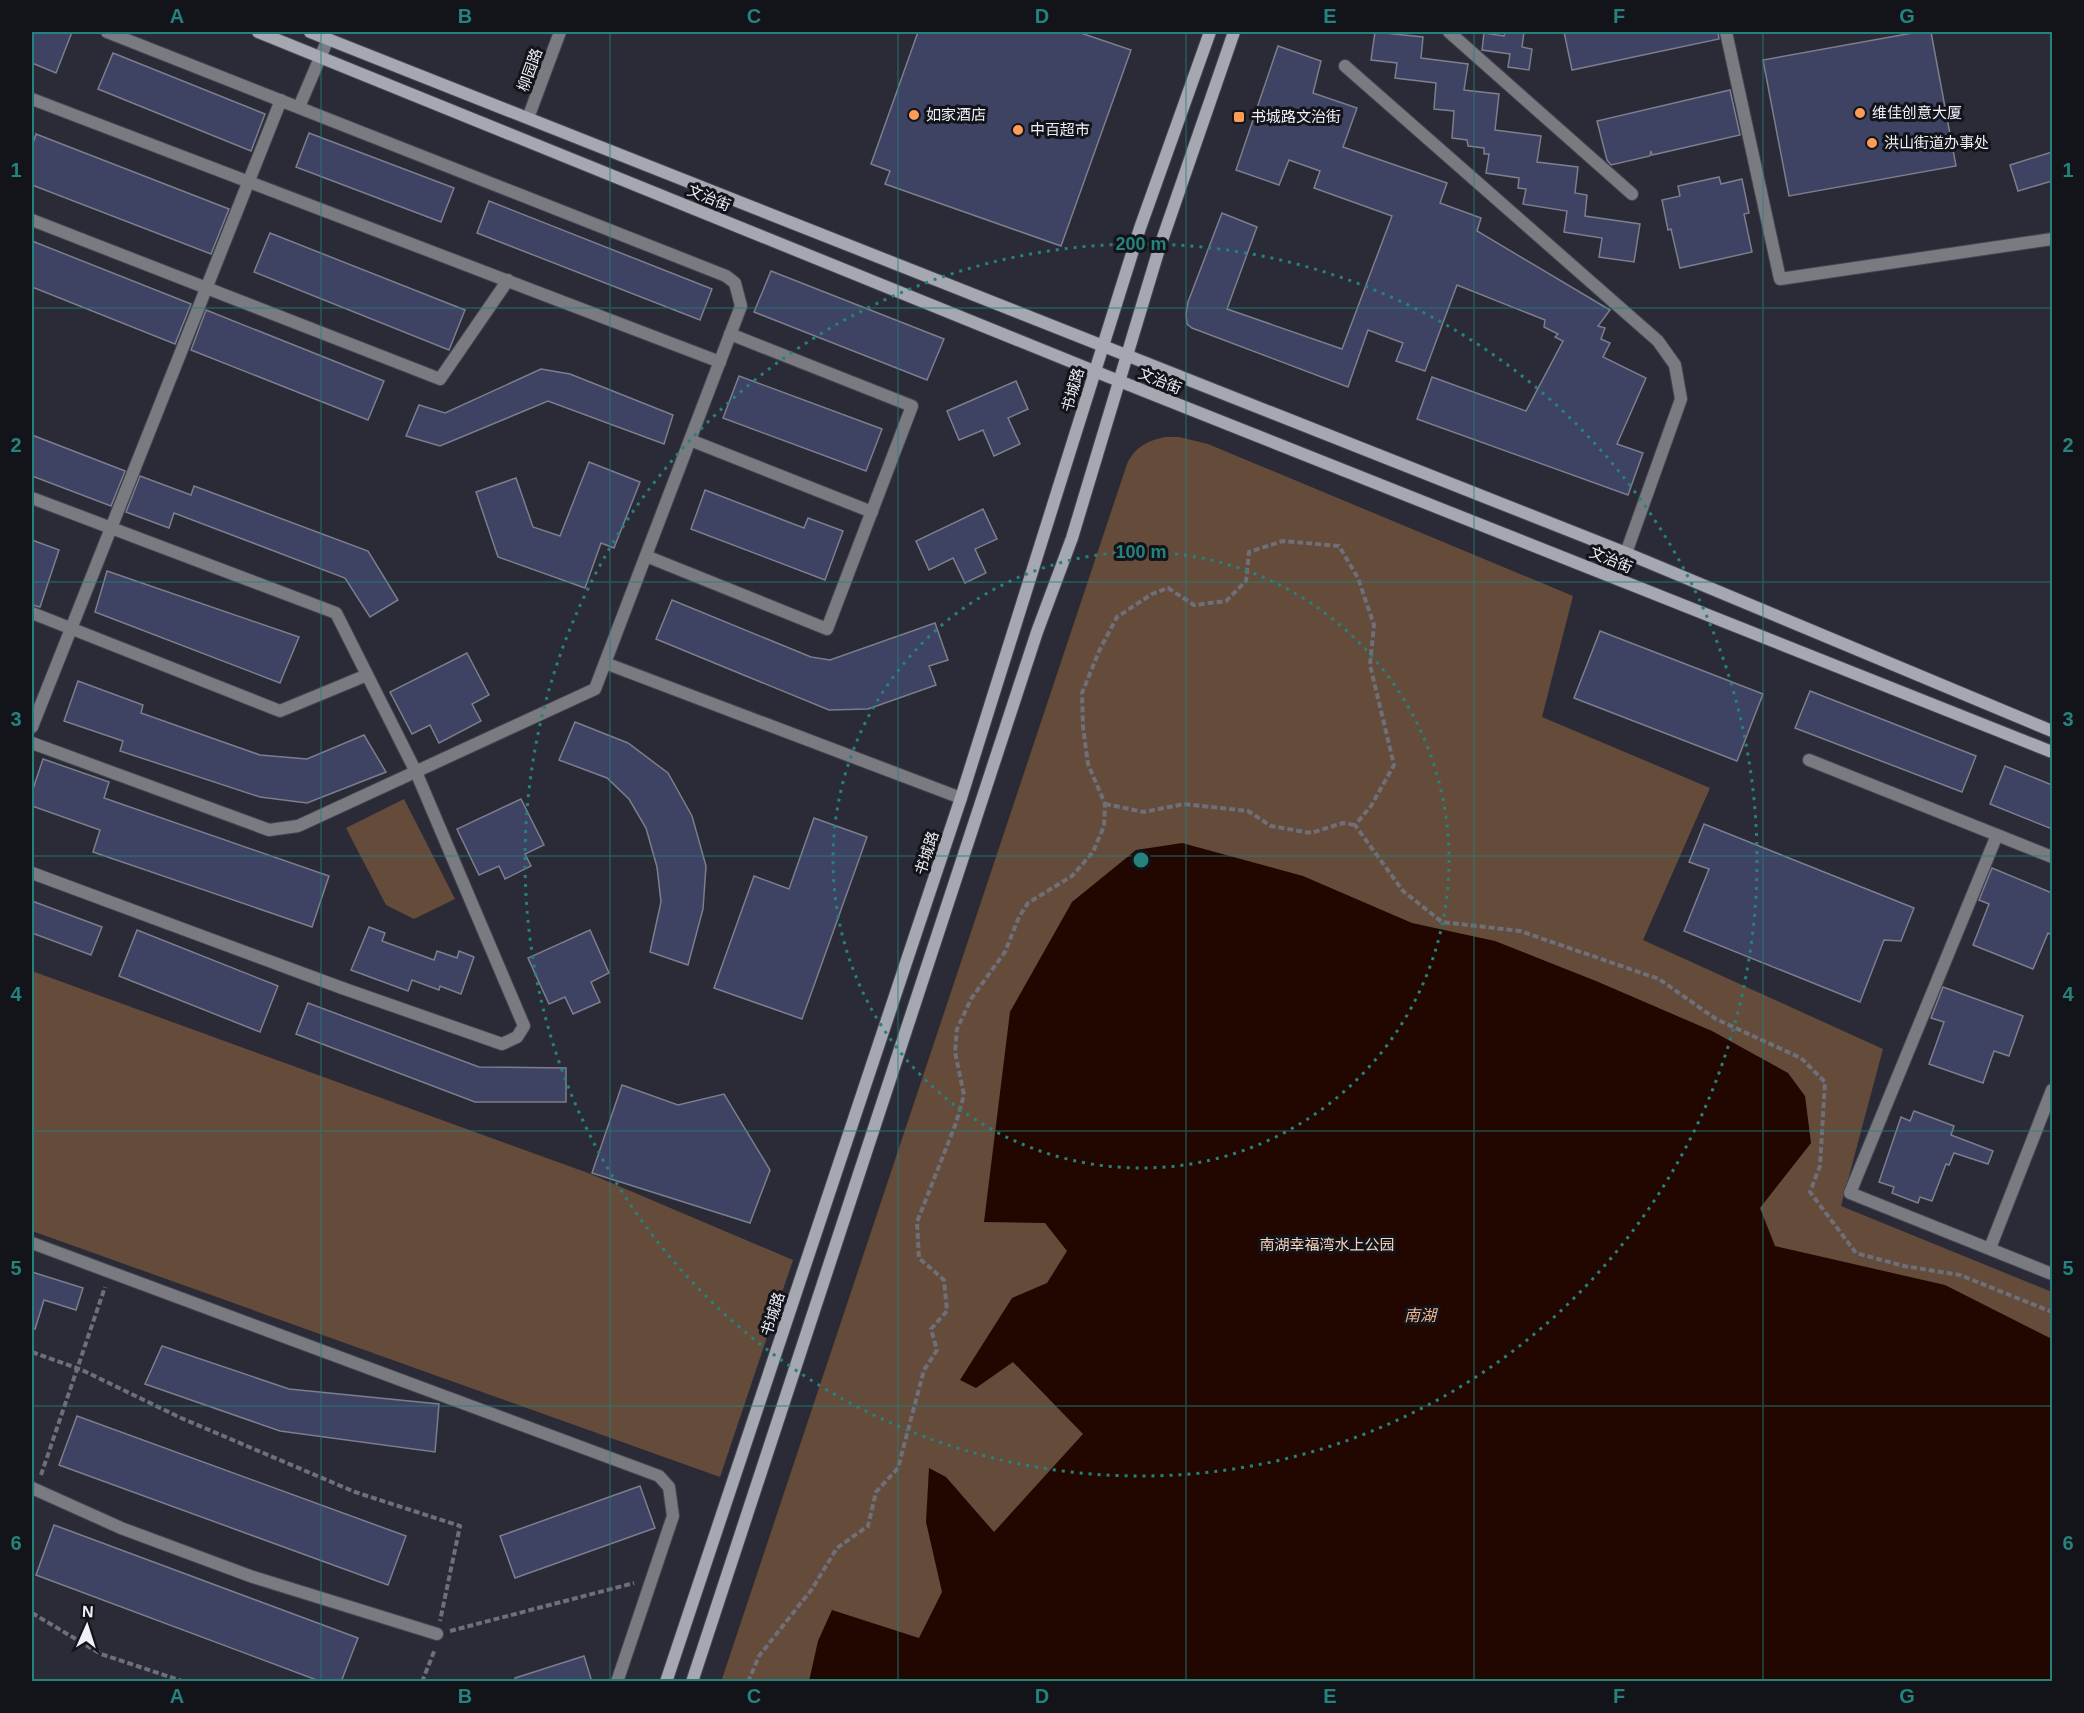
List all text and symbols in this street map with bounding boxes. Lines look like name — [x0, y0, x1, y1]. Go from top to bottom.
text: A — [170, 5, 184, 27]
text: B — [458, 5, 472, 27]
text: C — [747, 5, 761, 27]
text: D — [1035, 5, 1049, 27]
text: E — [1323, 5, 1337, 27]
text: F — [1613, 5, 1625, 27]
text: G — [1899, 5, 1915, 27]
street label: 柳园路 — [514, 46, 545, 94]
place label: 维佳创意大厦 — [1872, 104, 1962, 121]
place label: 如家酒店 — [926, 106, 986, 123]
marker: 维佳创意大厦 — [1853, 106, 1867, 120]
marker: 如家酒店 — [907, 108, 921, 122]
place label: 书城路文治街 — [1251, 108, 1341, 125]
marker: 书城路文治街 — [1232, 110, 1246, 124]
place label: 中百超市 — [1030, 121, 1090, 138]
marker: 中百超市 — [1011, 123, 1025, 137]
place label: 洪山街道办事处 — [1884, 134, 1989, 151]
marker: 洪山街道办事处 — [1865, 136, 1879, 150]
text: 1 — [10, 159, 22, 181]
text: 1 — [2062, 159, 2074, 181]
street label: 文治街 — [685, 181, 733, 214]
text: 200 m — [1115, 234, 1167, 254]
street label: 文治街 — [1136, 364, 1184, 397]
street label: 书城路 — [1058, 366, 1087, 414]
text: 2 — [10, 434, 22, 456]
text: 2 — [2062, 434, 2074, 456]
text: 100 m — [1115, 542, 1167, 562]
street label: 文治街 — [1587, 543, 1635, 576]
text: 3 — [10, 708, 22, 730]
text: 3 — [2062, 708, 2074, 730]
street label: 书城路 — [911, 829, 942, 877]
centre of rings — [1131, 850, 1151, 870]
text: 4 — [10, 983, 22, 1005]
text: 4 — [2062, 983, 2074, 1005]
park label: 南湖幸福湾水上公园 — [1259, 1236, 1395, 1253]
text: 5 — [10, 1257, 22, 1279]
text: 5 — [2062, 1257, 2074, 1279]
street label: 书城路 — [757, 1290, 788, 1338]
water label: 南湖 — [1404, 1307, 1439, 1324]
text: 6 — [10, 1532, 22, 1554]
text: 6 — [2062, 1532, 2074, 1554]
north arrow — [57, 1596, 117, 1656]
text: N — [82, 1603, 94, 1620]
text: A — [170, 1685, 184, 1707]
text: B — [458, 1685, 472, 1707]
text: C — [747, 1685, 761, 1707]
text: D — [1035, 1685, 1049, 1707]
text: E — [1323, 1685, 1337, 1707]
text: F — [1613, 1685, 1625, 1707]
text: G — [1899, 1685, 1915, 1707]

